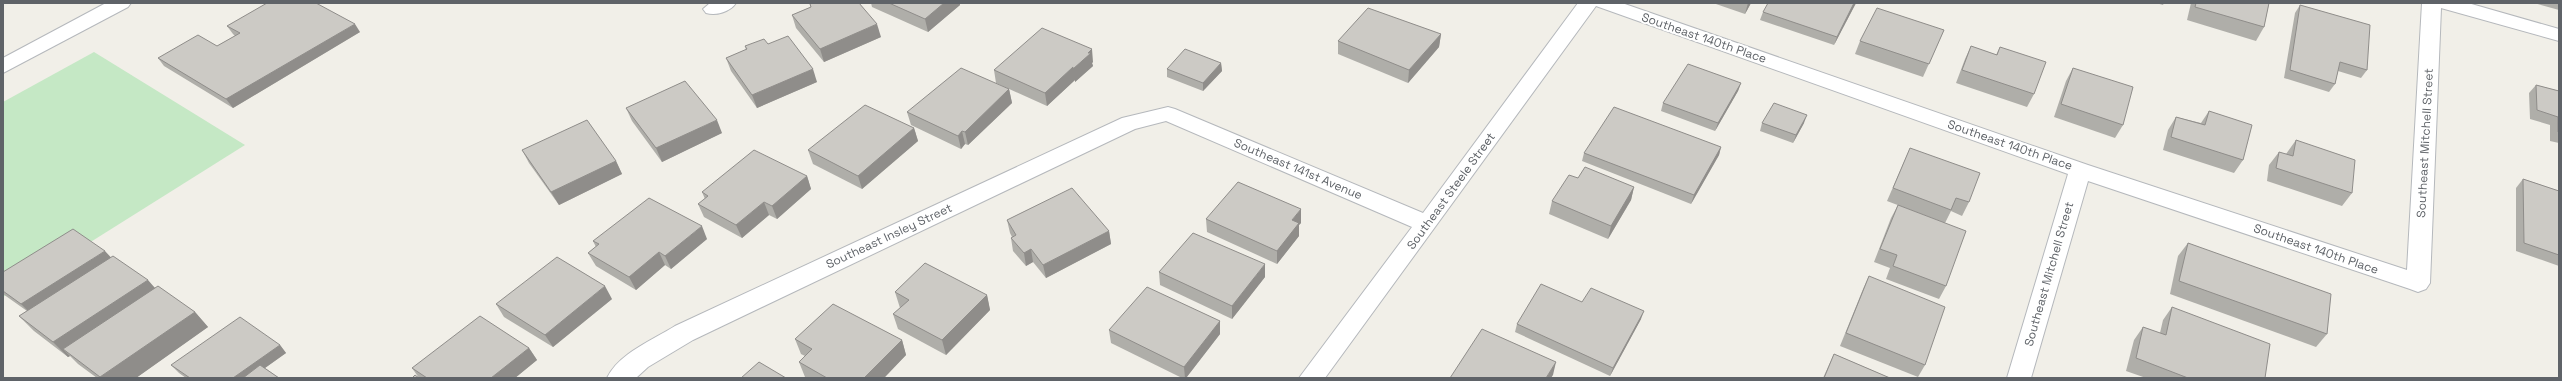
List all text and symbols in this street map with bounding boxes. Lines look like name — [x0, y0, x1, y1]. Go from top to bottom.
street label: Southeast 140th Place — [1639, 9, 1769, 67]
street label: Southeast Mitchell Street — [2413, 68, 2437, 218]
street label: Southeast 140th Place — [1945, 116, 2075, 174]
street label: Southeast Steele Street — [1403, 130, 1499, 252]
street label: Southeast 141st Avenue — [1231, 135, 1365, 203]
street label: Southeast Insley Street — [823, 200, 955, 272]
street label: Southeast Mitchell Street — [2021, 200, 2077, 348]
street label: Southeast 140th Place — [2251, 220, 2381, 278]

